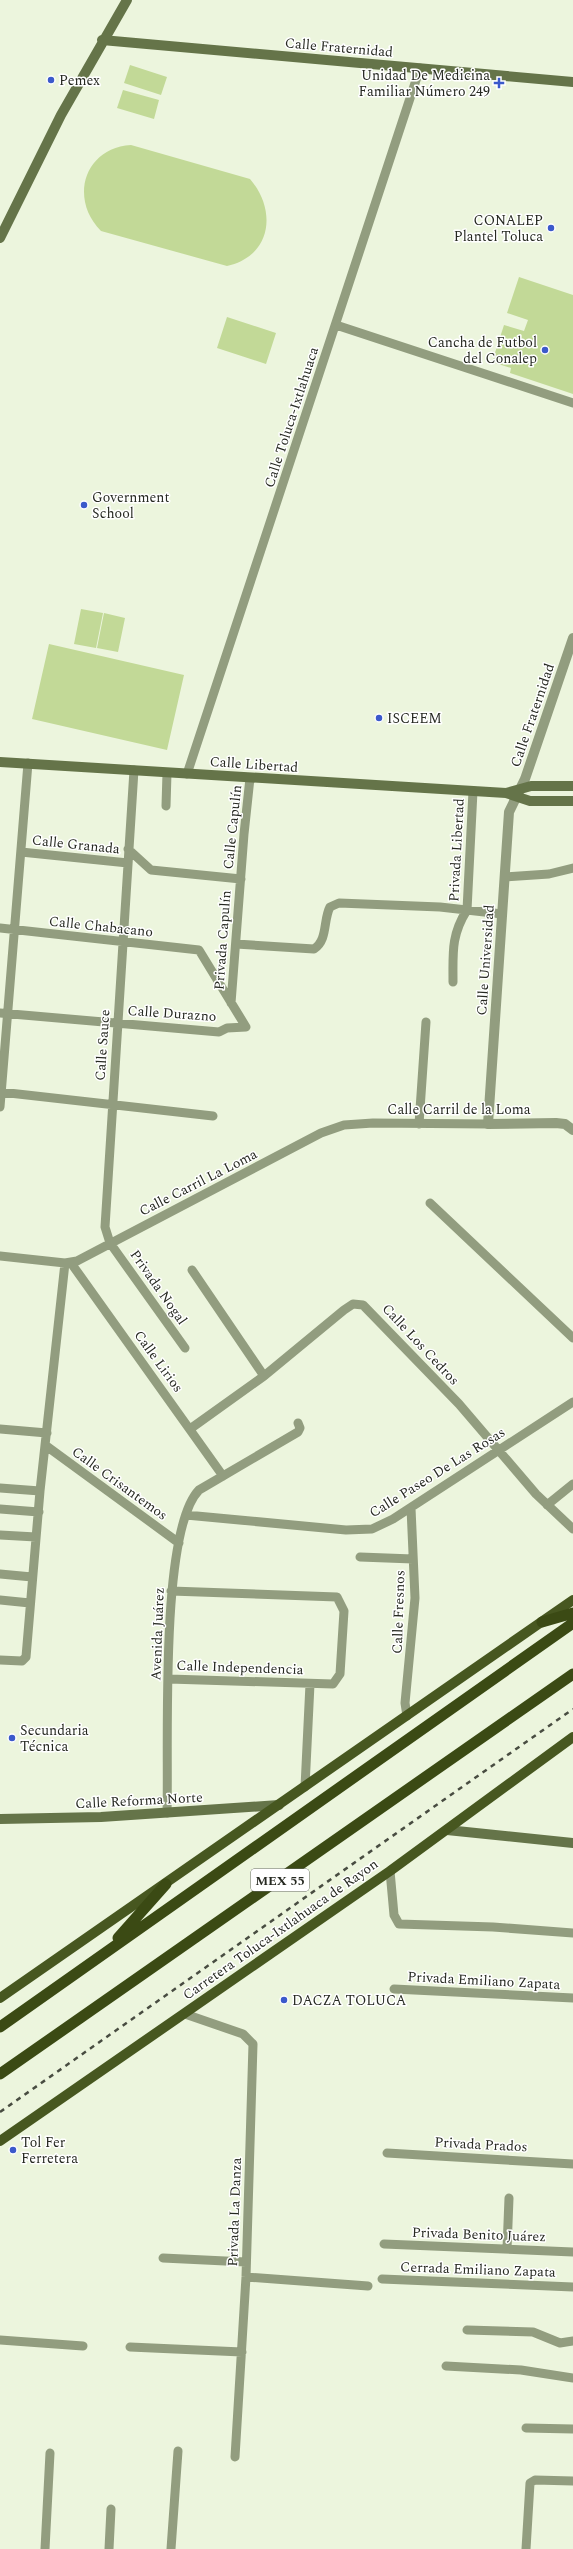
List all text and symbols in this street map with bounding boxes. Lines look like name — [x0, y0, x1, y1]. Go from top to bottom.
street label: Calle Fraternidad — [284, 32, 394, 63]
place label: Unidad De Medicina Familiar Número 249 — [359, 65, 490, 102]
place label: Pemex — [59, 70, 100, 91]
marker: Pemex — [46, 75, 56, 85]
marker: Unidad De Medicina Familiar Número 249 — [493, 77, 505, 89]
place label: CONALEP Plantel Toluca — [454, 210, 543, 247]
marker: CONALEP Plantel Toluca — [546, 223, 556, 233]
place label: Cancha de Futbol del Conalep — [428, 332, 537, 369]
street label: Calle Toluca-Ixtlahuaca — [259, 344, 324, 490]
marker: Cancha de Futbol del Conalep — [540, 345, 550, 355]
place label: Government School — [92, 487, 169, 524]
marker: Government School — [79, 500, 89, 510]
street label: Calle Fraternidad — [505, 660, 560, 770]
place label: ISCEEM — [387, 708, 442, 729]
marker: ISCEEM — [374, 713, 384, 723]
street label: Calle Libertad — [209, 751, 299, 778]
street label: Calle Capulín — [218, 784, 247, 870]
street label: Privada Libertad — [443, 798, 470, 902]
street label: Calle Granada — [31, 829, 121, 860]
street label: Privada Capulín — [209, 889, 236, 991]
street label: Calle Universidad — [471, 904, 500, 1016]
street label: Calle Chabacano — [48, 911, 154, 942]
street label: Calle Durazno — [127, 1000, 217, 1027]
street label: Calle Sauce — [90, 1008, 115, 1081]
street label: Calle Carril de la Loma — [387, 1099, 531, 1120]
street label: Calle Carril La Loma — [136, 1144, 261, 1221]
street label: Privada Nogal — [125, 1245, 192, 1329]
street label: Calle Los Cedros — [377, 1299, 464, 1390]
street label: Calle Lirios — [129, 1326, 188, 1397]
street label: Calle Paseo De Las Rosas — [365, 1422, 509, 1523]
street label: Calle Crisantemos — [67, 1441, 172, 1525]
street label: Calle Fresnos — [387, 1570, 410, 1654]
street label: Avenida Juárez — [145, 1587, 170, 1681]
street label: Calle Independencia — [176, 1655, 304, 1680]
place label: Secundaria Técnica — [20, 1720, 89, 1757]
marker: Secundaria Técnica — [7, 1733, 17, 1743]
street label: Calle Reforma Norte — [75, 1787, 204, 1814]
street label: Carretera Toluca-Ixtlahuaca de Rayon — [178, 1854, 382, 2005]
road number: MEX 55 — [251, 1869, 309, 1891]
street label: Privada Emiliano Zapata — [407, 1966, 561, 1995]
place label: DACZA TOLUCA — [292, 1990, 407, 2011]
marker: DACZA TOLUCA — [279, 1995, 289, 2005]
place label: Tol Fer Ferretera — [21, 2132, 78, 2169]
street label: Privada Prados — [434, 2132, 528, 2157]
marker: Tol Fer Ferretera — [8, 2145, 18, 2155]
street label: Privada La Danza — [222, 2157, 247, 2267]
street label: Privada Benito Juárez — [412, 2222, 546, 2247]
street label: Cerrada Emiliano Zapata — [400, 2256, 556, 2283]

